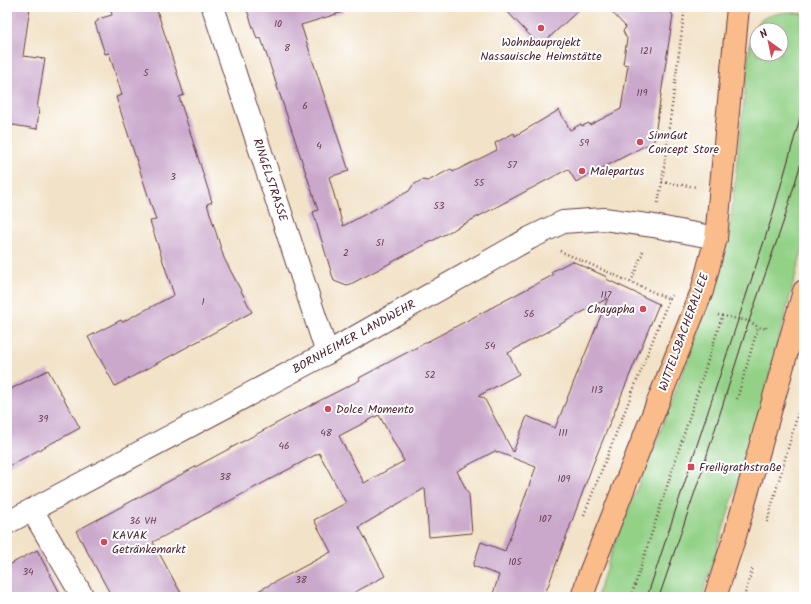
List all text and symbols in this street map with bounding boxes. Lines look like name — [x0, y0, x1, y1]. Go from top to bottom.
house number: 10 — [274, 16, 282, 32]
north arrow — [749, 22, 789, 62]
marker: Wohnbauprojekt Nassauische Heimstätte — [536, 23, 546, 33]
text: N — [756, 25, 772, 44]
place label: Wohnbauprojekt Nassauische Heimstätte — [480, 33, 602, 66]
house number: 8 — [284, 40, 291, 56]
house number: 121 — [640, 43, 652, 59]
house number: 5 — [143, 65, 149, 81]
house number: 119 — [636, 85, 648, 101]
house number: 6 — [302, 98, 308, 114]
place label: SinnGut Concept Store — [648, 126, 719, 159]
house number: 59 — [579, 135, 589, 151]
street label: RINGELSTRASSE — [248, 136, 293, 225]
marker: SinnGut Concept Store — [635, 137, 645, 147]
house number: 4 — [316, 138, 322, 154]
house number: 57 — [507, 157, 517, 173]
place label: Malepartus — [590, 162, 644, 181]
marker: Malepartus — [577, 166, 587, 176]
house number: 3 — [170, 169, 176, 185]
house number: 55 — [474, 175, 485, 191]
house number: 53 — [433, 198, 445, 214]
house number: 51 — [376, 235, 384, 251]
house number: 2 — [343, 245, 349, 261]
street label: WITTELSBACHERALLEE — [654, 269, 715, 394]
house number: 117 — [601, 287, 612, 303]
house number: 1 — [201, 294, 205, 310]
street label: BORNHEIMER LANDWEHR — [289, 295, 419, 379]
place label: Chayapha — [587, 300, 635, 319]
marker: Chayapha — [638, 304, 648, 314]
house number: 56 — [524, 306, 534, 322]
house number: 54 — [485, 338, 496, 354]
house number: 52 — [424, 367, 436, 383]
house number: 113 — [591, 382, 603, 398]
place label: Dolce Momento — [336, 400, 414, 419]
marker: Dolce Momento — [323, 404, 333, 414]
house number: 39 — [38, 411, 48, 427]
house number: 48 — [320, 425, 333, 441]
house number: 111 — [558, 425, 568, 441]
house number: 46 — [278, 438, 290, 454]
place label: Freiligrathstraße — [699, 458, 782, 477]
marker: Freiligrathstraße — [686, 462, 696, 472]
house number: 38 — [219, 469, 232, 485]
house number: 109 — [557, 471, 571, 487]
house number: 107 — [539, 511, 552, 527]
house number: 36 VH — [129, 513, 157, 529]
place label: KAVAK Getränkemarkt — [112, 526, 186, 559]
marker: KAVAK Getränkemarkt — [99, 537, 109, 547]
house number: 105 — [508, 554, 522, 570]
house number: 34 — [22, 564, 34, 580]
house number: 38 — [295, 572, 308, 588]

